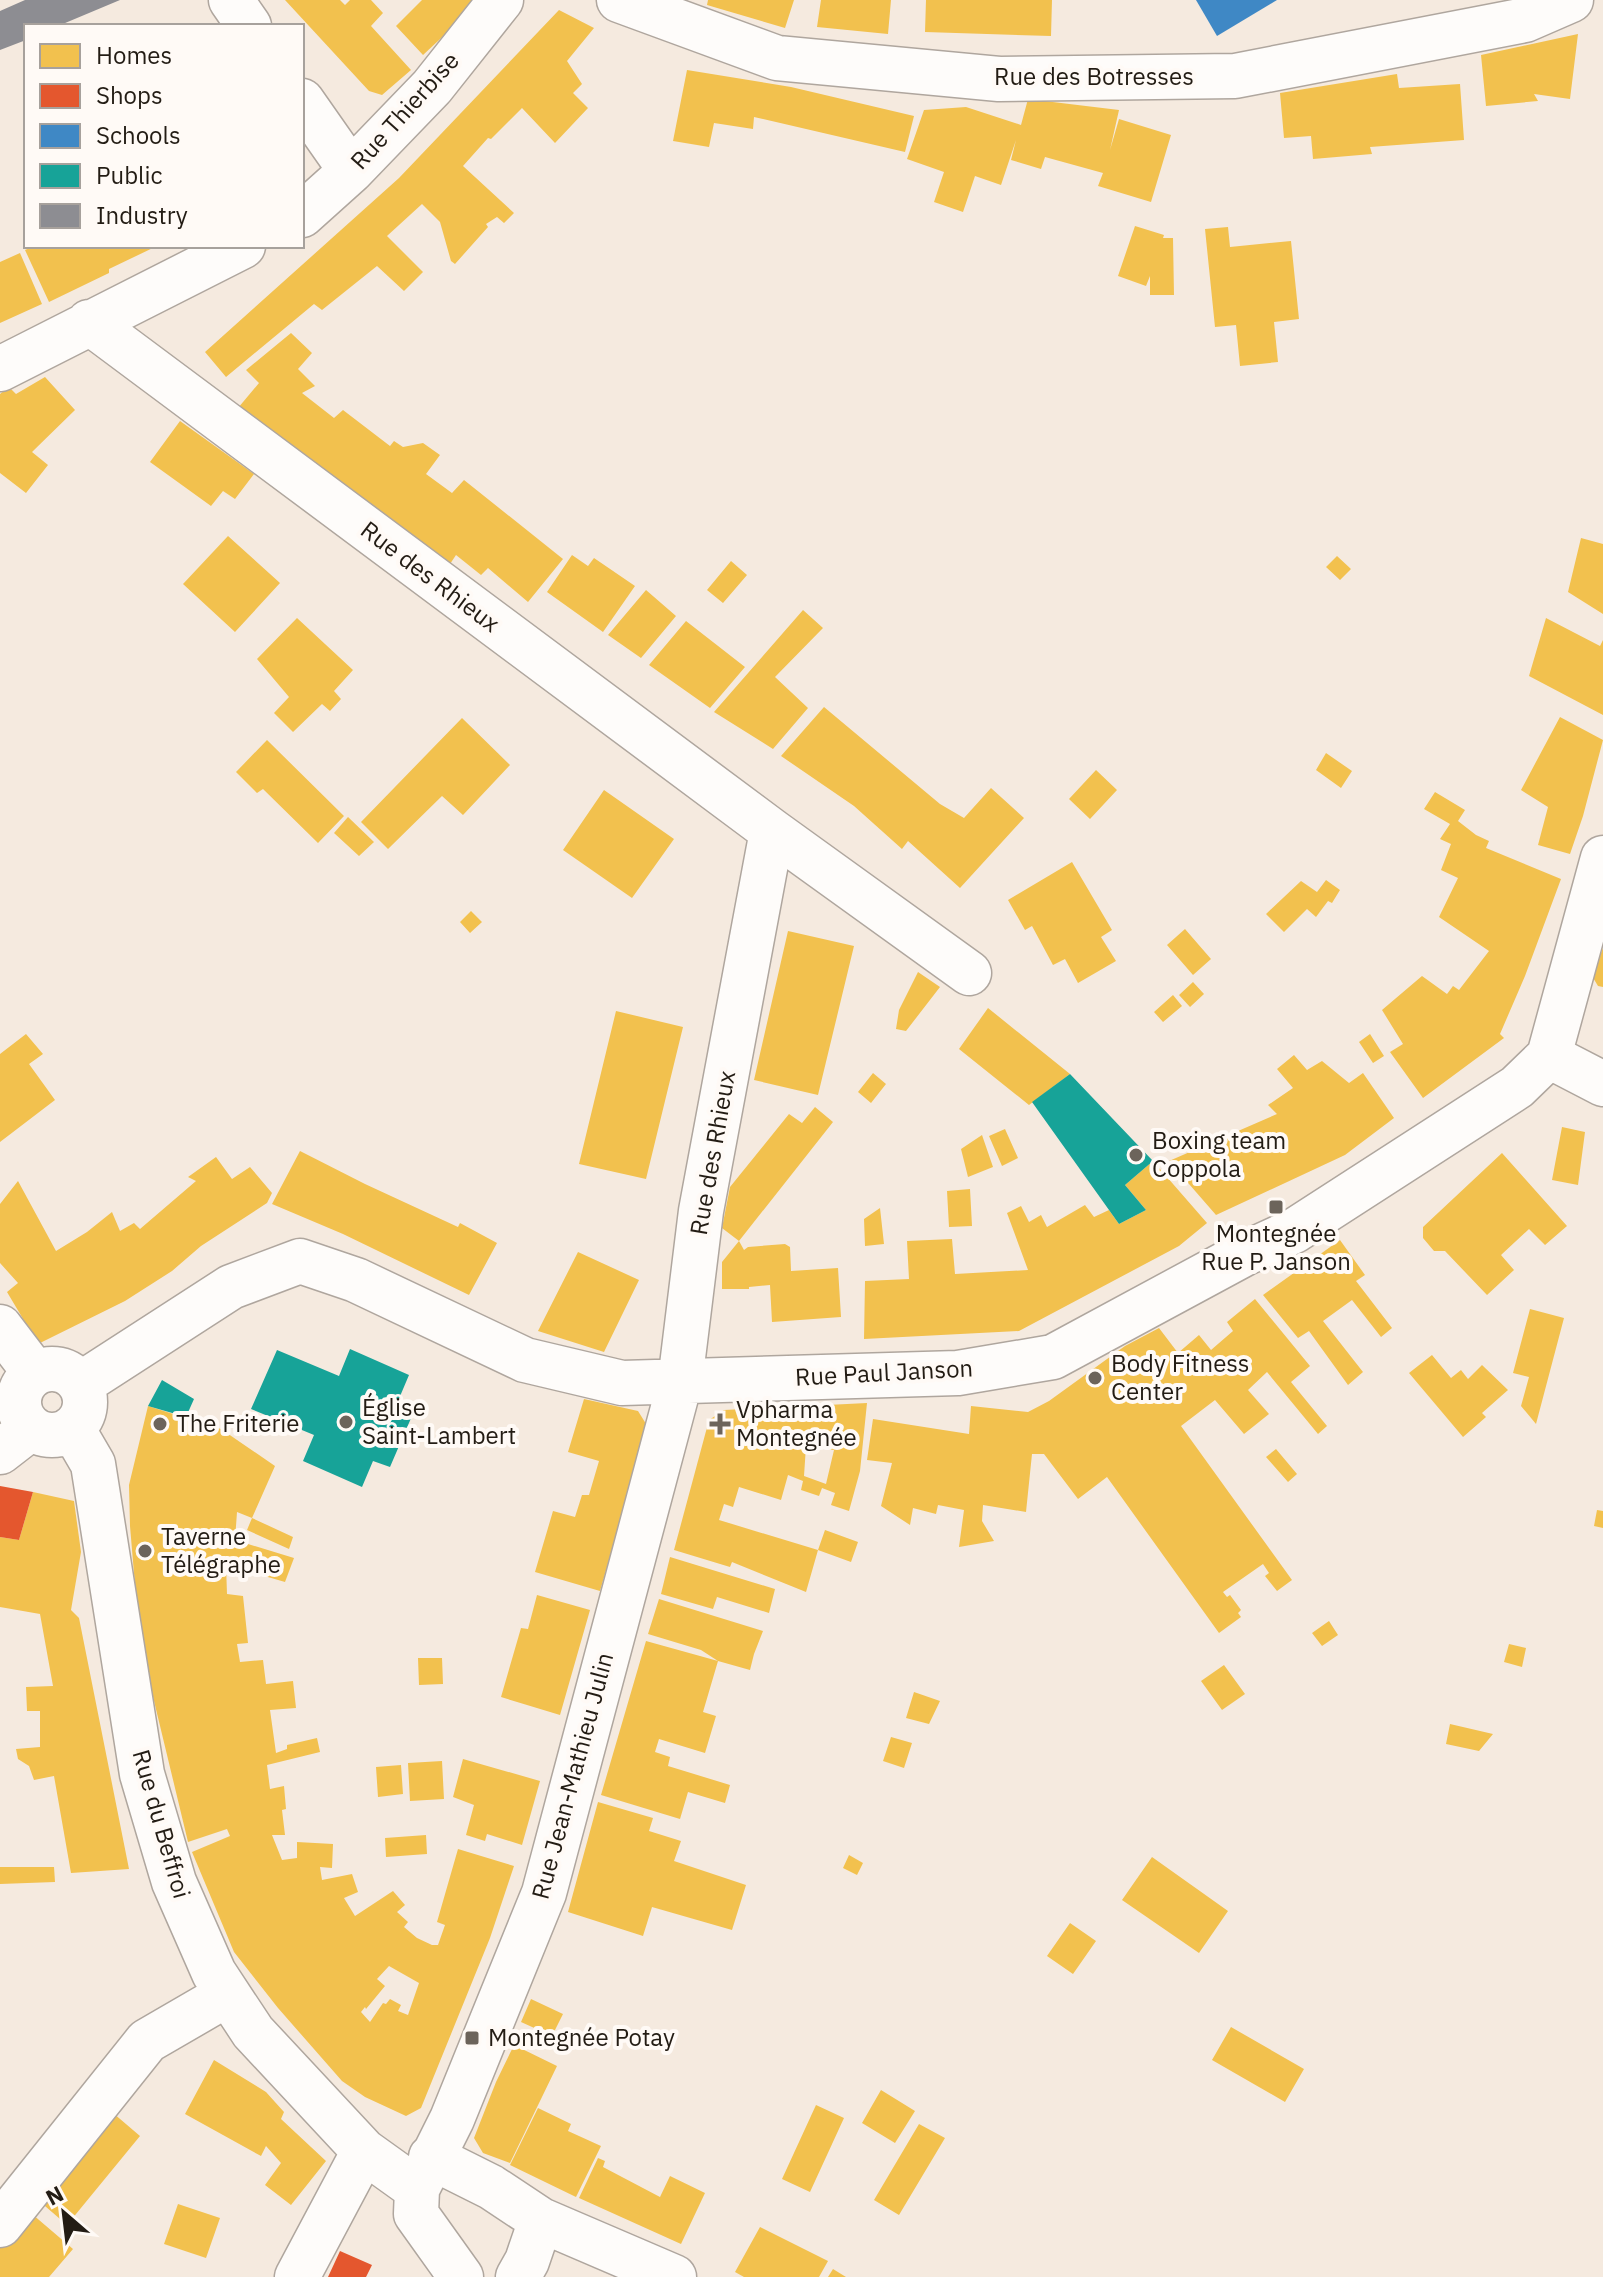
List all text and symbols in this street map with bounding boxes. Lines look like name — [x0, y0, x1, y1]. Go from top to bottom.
legend — [24, 24, 304, 248]
text: Homes — [96, 39, 172, 71]
street label: Rue Thierbise — [343, 45, 466, 176]
street label: Rue des Botresses — [994, 60, 1194, 92]
text: Shops — [96, 79, 163, 111]
text: Schools — [96, 119, 181, 151]
text: Public — [96, 159, 163, 191]
text: Industry — [96, 199, 188, 231]
street label: Rue des Rhieux — [355, 513, 507, 639]
street label: Rue des Rhieux — [682, 1068, 742, 1237]
place label: Boxing team Coppola — [1152, 1124, 1286, 1184]
marker: Boxing team Coppola — [1127, 1146, 1145, 1164]
marker: Montegnée Rue P. Janson — [1267, 1198, 1285, 1216]
place label: Montegnée Rue P. Janson — [1201, 1217, 1351, 1277]
place label: Body Fitness Center — [1111, 1347, 1250, 1407]
street label: Rue Paul Janson — [794, 1351, 974, 1393]
marker: Body Fitness Center — [1086, 1369, 1104, 1387]
place label: Église Saint-Lambert — [362, 1391, 516, 1451]
place label: Vpharma Montegnée — [736, 1393, 857, 1453]
place label: The Friterie — [176, 1407, 299, 1439]
marker: Église Saint-Lambert — [337, 1413, 355, 1431]
marker: The Friterie — [151, 1415, 169, 1433]
marker: Vpharma Montegnée — [711, 1415, 729, 1433]
place label: Taverne Télégraphe — [161, 1520, 281, 1580]
marker: Taverne Télégraphe — [136, 1542, 154, 1560]
street label: Rue Jean-Mathieu Julin — [524, 1649, 620, 1903]
street label: Rue du Beffroi — [125, 1745, 199, 1902]
place label: Montegnée Potay — [488, 2021, 675, 2053]
marker: Montegnée Potay — [463, 2029, 481, 2047]
north arrow — [24, 2173, 104, 2253]
text: N — [41, 2178, 68, 2211]

